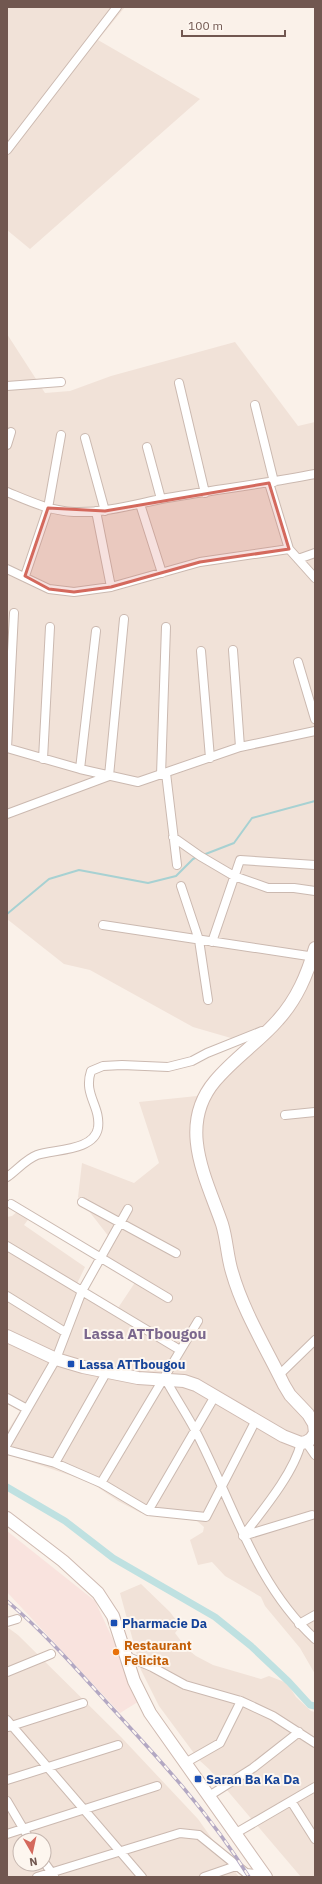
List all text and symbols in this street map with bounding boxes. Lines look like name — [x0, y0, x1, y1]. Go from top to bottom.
scale bar — [182, 12, 285, 38]
text: 100 m — [188, 18, 223, 33]
district label: Lassa ATTbougou — [84, 1324, 206, 1343]
place label: Lassa ATTbougou — [79, 1356, 185, 1373]
marker: Lassa ATTbougou — [66, 1359, 76, 1369]
place label: Pharmacie Da — [122, 1615, 207, 1632]
marker: Pharmacie Da — [109, 1618, 119, 1628]
place label: Restaurant Felicita — [124, 1637, 192, 1669]
marker: Restaurant Felicita — [111, 1647, 121, 1657]
place label: Saran Ba Ka Da — [206, 1771, 300, 1788]
marker: Saran Ba Ka Da — [193, 1774, 203, 1784]
north arrow — [12, 1832, 52, 1872]
text: N — [29, 1854, 39, 1869]

